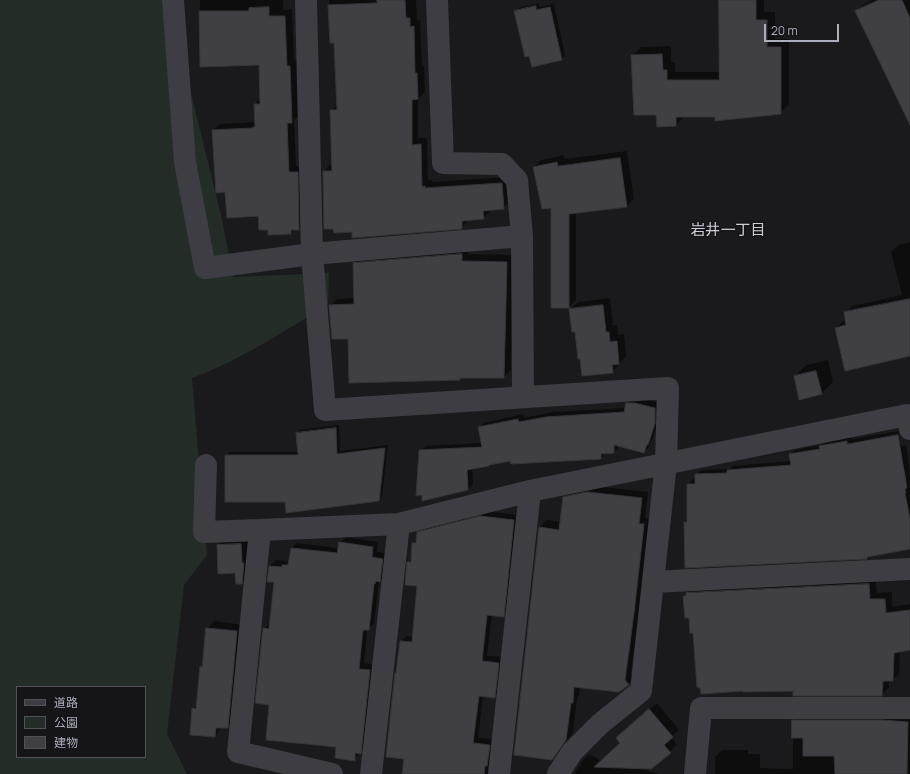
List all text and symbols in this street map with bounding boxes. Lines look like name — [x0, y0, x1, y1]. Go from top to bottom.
scale bar — [766, 16, 841, 42]
text: 20 m — [771, 22, 798, 39]
district label: 岩井一丁目 — [691, 222, 765, 240]
legend — [16, 686, 146, 758]
text: 道路 — [54, 694, 78, 711]
text: 公園 — [54, 714, 78, 731]
text: 建物 — [54, 734, 78, 751]

